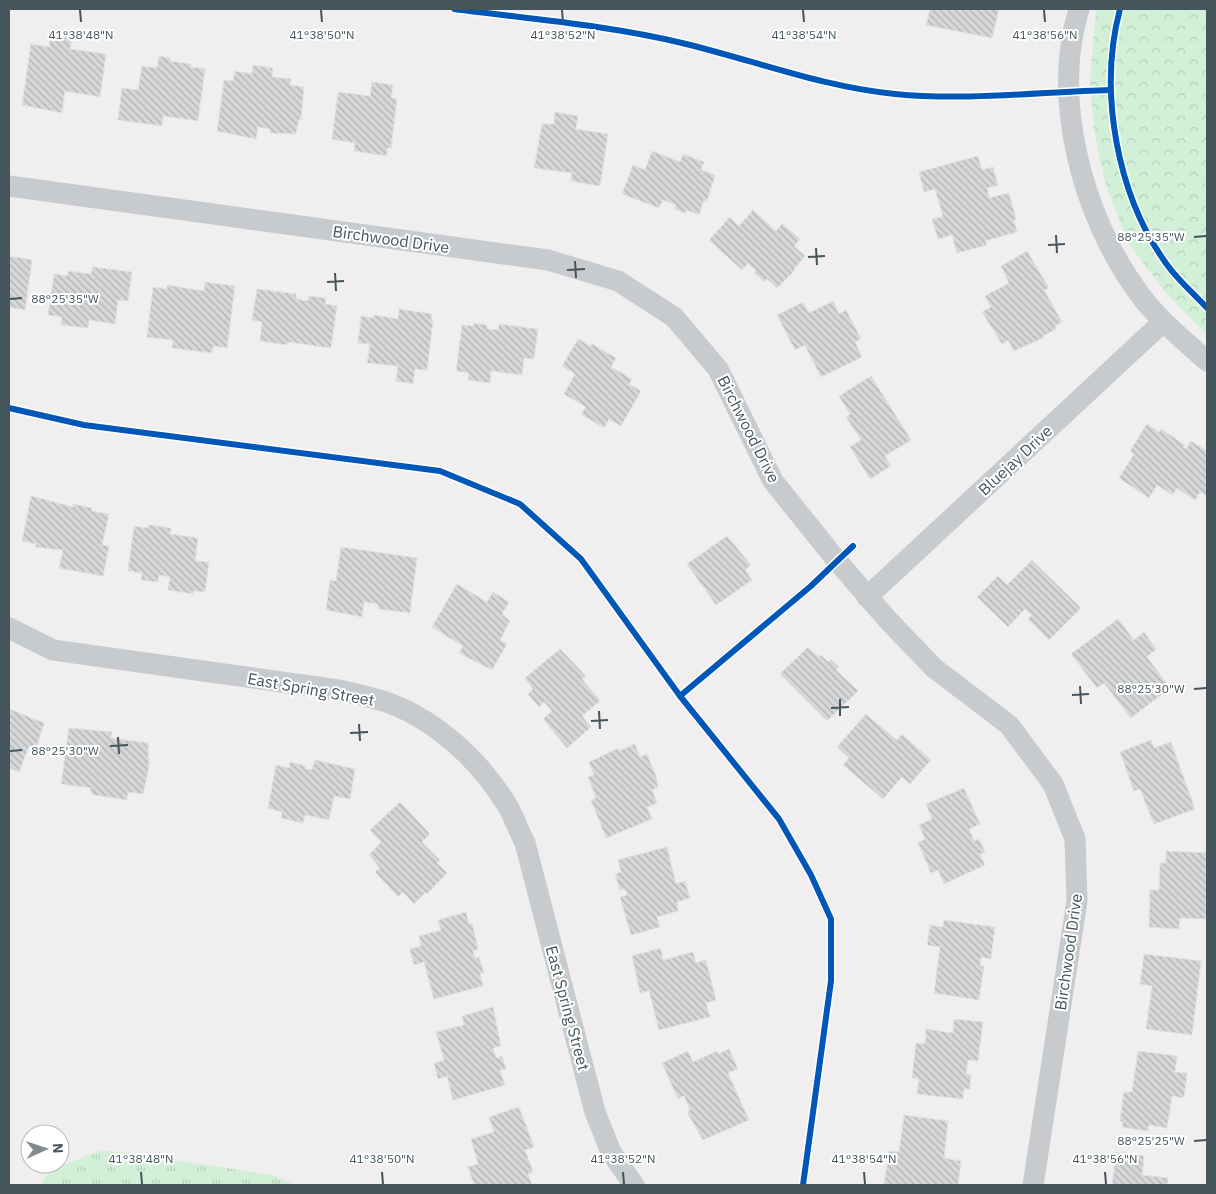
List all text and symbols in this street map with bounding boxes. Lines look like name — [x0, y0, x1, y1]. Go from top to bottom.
text: 41°38'48"N — [48, 27, 114, 42]
text: 41°38'50"N — [289, 27, 355, 42]
text: 41°38'52"N — [530, 27, 596, 42]
text: 41°38'54"N — [771, 27, 837, 42]
text: 41°38'56"N — [1012, 27, 1078, 42]
street label: Birchwood Drive — [331, 221, 451, 257]
text: 88°25'35"W — [1117, 229, 1185, 244]
text: 88°25'35"W — [31, 291, 99, 306]
street label: Birchwood Drive — [713, 372, 785, 486]
street label: Bluejay Drive — [974, 420, 1056, 499]
street label: East Spring Street — [246, 668, 376, 710]
text: 88°25'30"W — [1117, 681, 1185, 696]
text: 88°25'30"W — [31, 743, 99, 758]
street label: Birchwood Drive — [1050, 892, 1086, 1012]
street label: East Spring Street — [542, 943, 594, 1073]
north arrow — [20, 1124, 70, 1174]
text: 88°25'25"W — [1117, 1133, 1185, 1148]
text: N — [49, 1143, 67, 1154]
text: 41°38'48"N — [108, 1151, 174, 1166]
text: 41°38'50"N — [349, 1151, 415, 1166]
text: 41°38'52"N — [590, 1151, 656, 1166]
text: 41°38'54"N — [831, 1151, 897, 1166]
text: 41°38'56"N — [1072, 1151, 1138, 1166]

